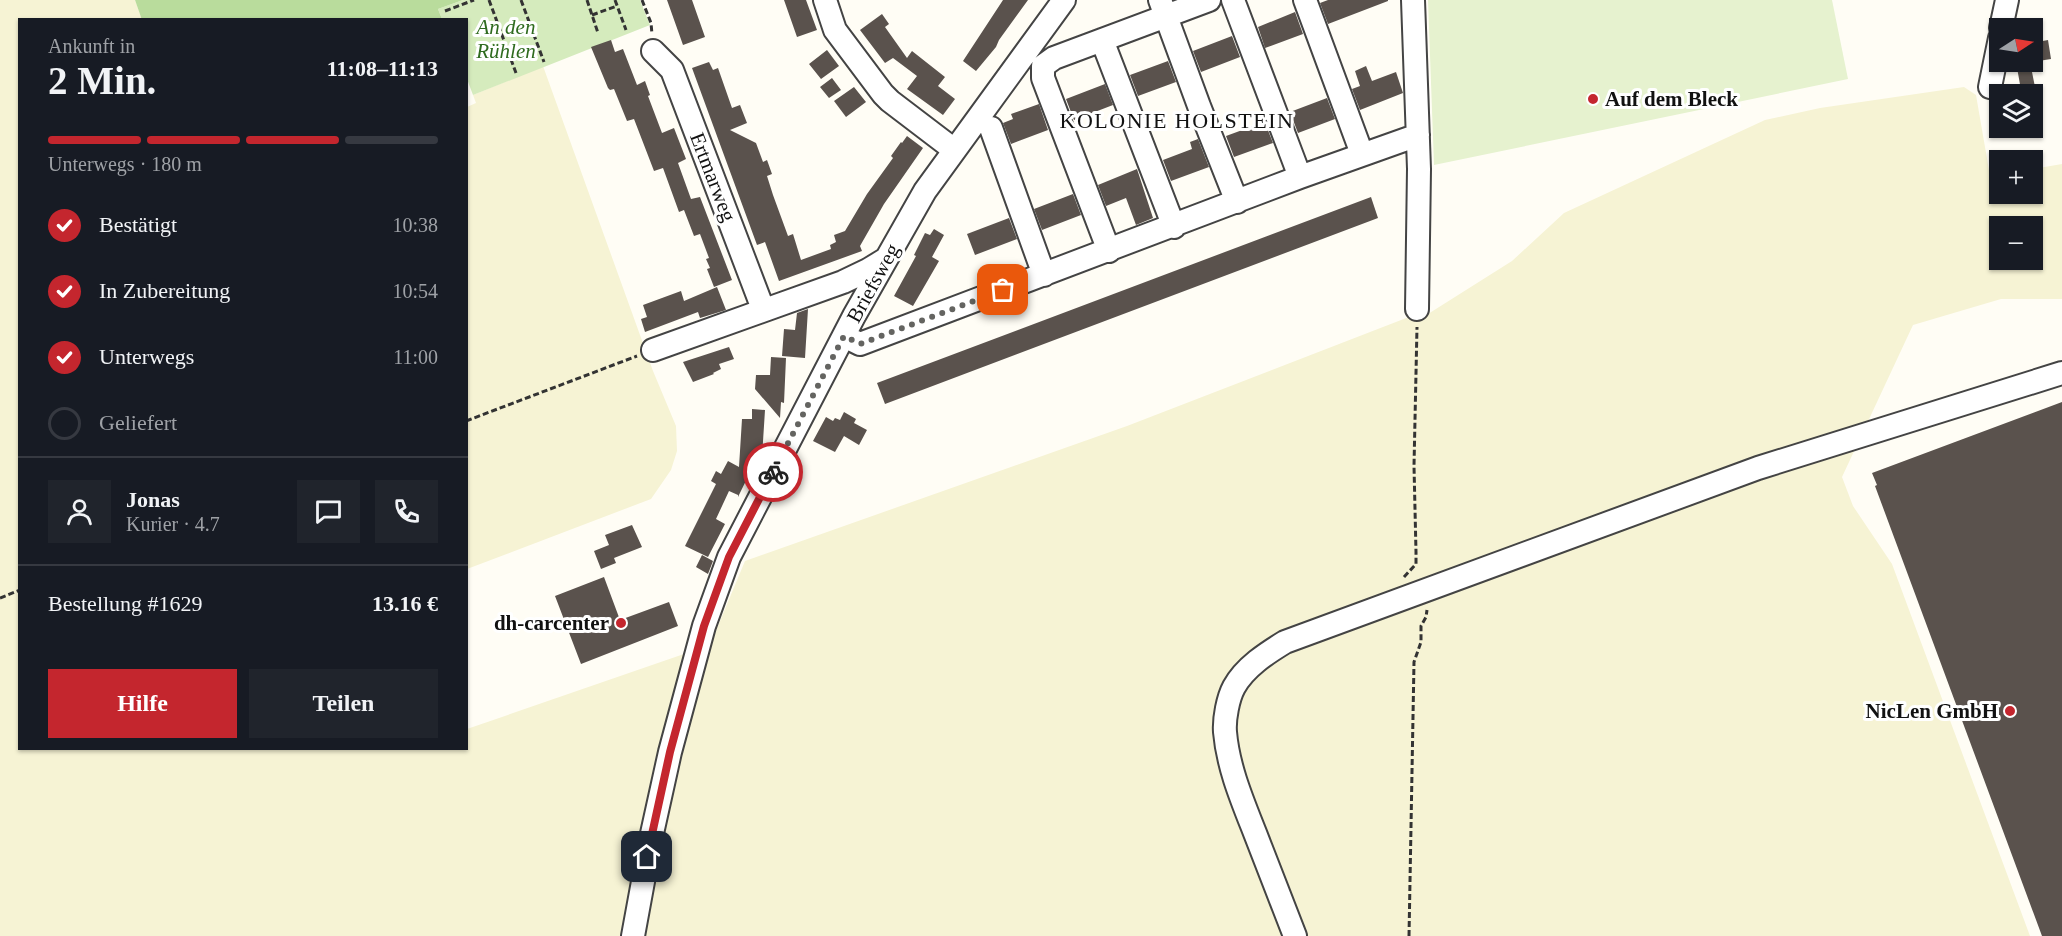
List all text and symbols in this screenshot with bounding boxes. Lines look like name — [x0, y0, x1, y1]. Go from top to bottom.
park label: An den Rühlen — [475, 15, 536, 63]
north arrow — [1989, 18, 2043, 72]
map controls — [1989, 18, 2043, 270]
text: Ankunft in — [48, 35, 135, 57]
text: 11:08–11:13 — [327, 56, 438, 81]
text: 2 Min. — [48, 59, 156, 102]
button: layers — [1989, 84, 2043, 138]
place label: Auf dem Bleck — [1605, 87, 1738, 111]
marker: Auf dem Bleck — [1586, 92, 1600, 106]
district label: KOLONIE HOLSTEIN — [1060, 108, 1294, 133]
street label: Ertmarweg — [685, 129, 741, 225]
button: + — [1989, 150, 2043, 204]
text: Unterwegs · 180 m — [48, 153, 202, 175]
icon: check — [48, 209, 81, 242]
text: Bestätigt — [99, 212, 177, 237]
text: 10:38 — [392, 214, 438, 236]
button: − — [1989, 216, 2043, 270]
street label: Briefsweg — [842, 239, 905, 327]
pin — [977, 264, 1028, 315]
icon: bag — [986, 273, 1019, 306]
icon: check — [48, 275, 81, 308]
text: In Zubereitung — [99, 278, 230, 303]
text: 10:54 — [392, 280, 438, 302]
icon: check — [48, 341, 81, 374]
text: Unterwegs — [99, 344, 194, 369]
text: 11:00 — [393, 346, 438, 368]
text: Geliefert — [99, 410, 177, 435]
courier — [743, 442, 803, 502]
icon: bike — [757, 456, 790, 489]
button: person — [48, 480, 111, 543]
button: chat — [297, 480, 360, 543]
button: phone — [375, 480, 438, 543]
text: Jonas — [126, 487, 180, 512]
text: Kurier · 4.7 — [126, 513, 220, 535]
text: Bestellung #1629 — [48, 591, 203, 616]
text: 13.16 € — [372, 591, 438, 616]
place label: dh-carcenter — [494, 611, 609, 635]
marker: dh-carcenter — [614, 616, 628, 630]
button: Hilfe — [48, 669, 237, 738]
button: Teilen — [249, 669, 438, 738]
place label: NicLen GmbH — [1866, 699, 1998, 723]
marker: NicLen GmbH — [2003, 704, 2017, 718]
pin — [621, 831, 672, 882]
icon: home — [630, 840, 663, 873]

